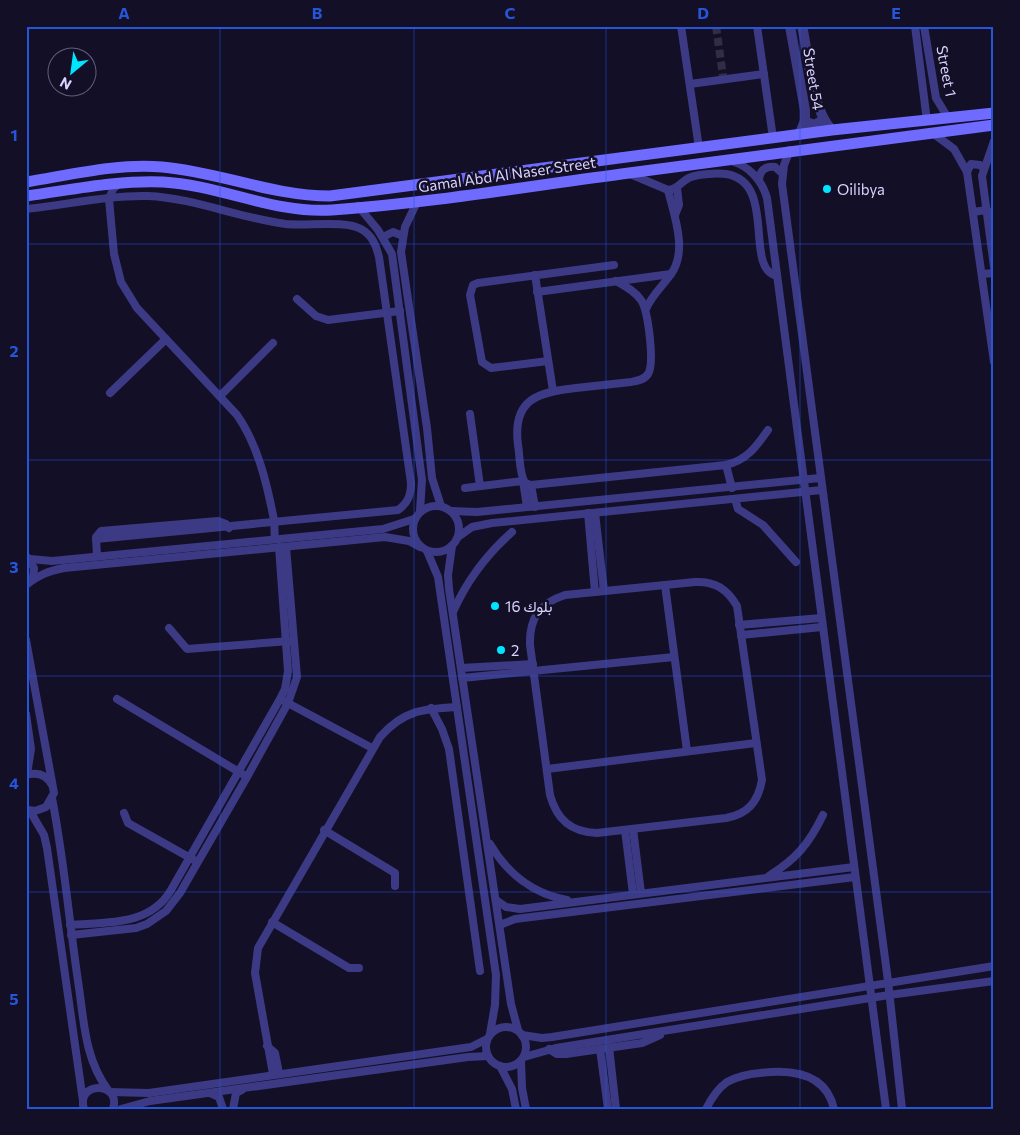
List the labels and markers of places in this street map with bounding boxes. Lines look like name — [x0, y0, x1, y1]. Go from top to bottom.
place label: Oilibya — [837, 180, 885, 198]
marker: Oilibya — [821, 183, 833, 195]
place label: بلوك 16 — [505, 597, 552, 616]
marker: بلوك 16 — [489, 600, 501, 612]
place label: 2 — [511, 641, 519, 659]
marker: 2 — [495, 644, 507, 656]

